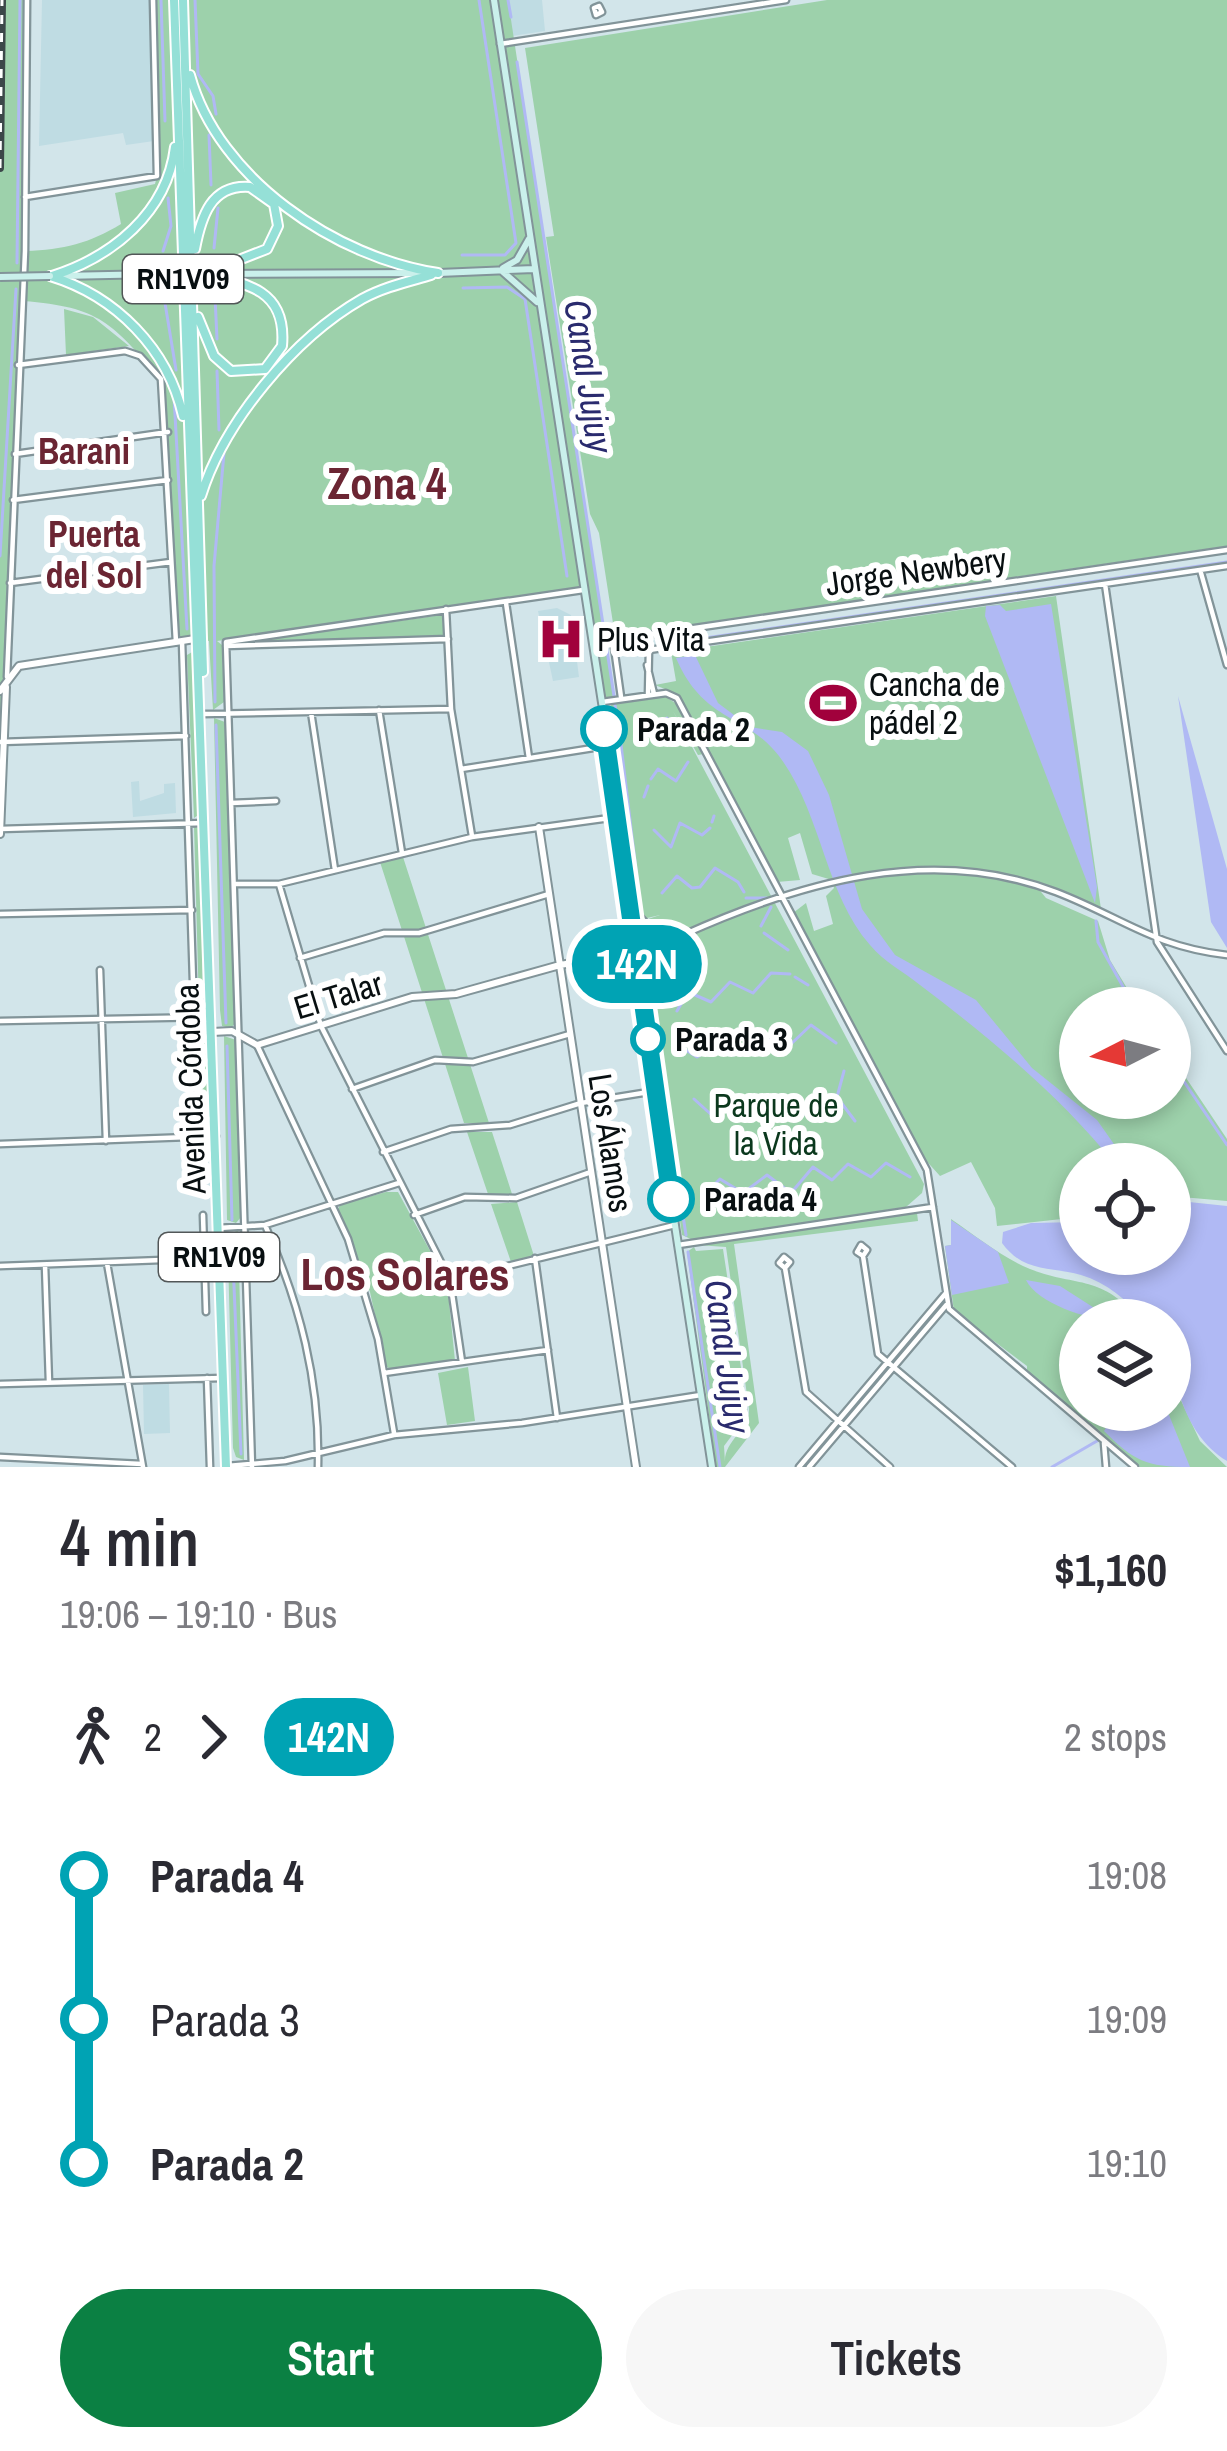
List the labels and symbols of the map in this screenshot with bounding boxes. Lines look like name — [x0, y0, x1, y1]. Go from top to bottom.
road number: RN1V09 — [123, 255, 243, 303]
water label: Canal Jujuy — [553, 296, 625, 458]
district label: Barani — [38, 427, 130, 475]
district label: Zona 4 — [328, 452, 447, 513]
district label: Puerta del Sol — [46, 510, 142, 599]
street label: Jorge Newbery — [823, 536, 1010, 605]
hospital icon: Plus Vita — [536, 614, 586, 664]
place label: Plus Vita — [597, 617, 705, 661]
place label: Cancha de pádel 2 — [869, 662, 1000, 744]
sports icon: Cancha de pádel 2 — [808, 678, 858, 728]
marker: Parada 2 — [582, 707, 626, 751]
place label: Parada 2 — [637, 707, 750, 751]
line badge: 142N — [553, 925, 721, 1003]
street label: El Talar — [288, 961, 388, 1029]
street label: Avenida Córdoba — [164, 983, 216, 1196]
north arrow — [1059, 987, 1191, 1119]
place label: Parada 3 — [675, 1017, 788, 1061]
marker: Parada 3 — [632, 1023, 664, 1055]
street label: Los Álamos — [578, 1070, 644, 1216]
park label: Parque de la Vida — [714, 1083, 838, 1165]
marker: Parada 4 — [649, 1177, 693, 1221]
place label: Parada 4 — [704, 1177, 817, 1221]
road number: RN1V09 — [159, 1233, 279, 1281]
district label: Los Solares — [300, 1243, 510, 1304]
water label: Canal Jujuy — [694, 1276, 763, 1438]

